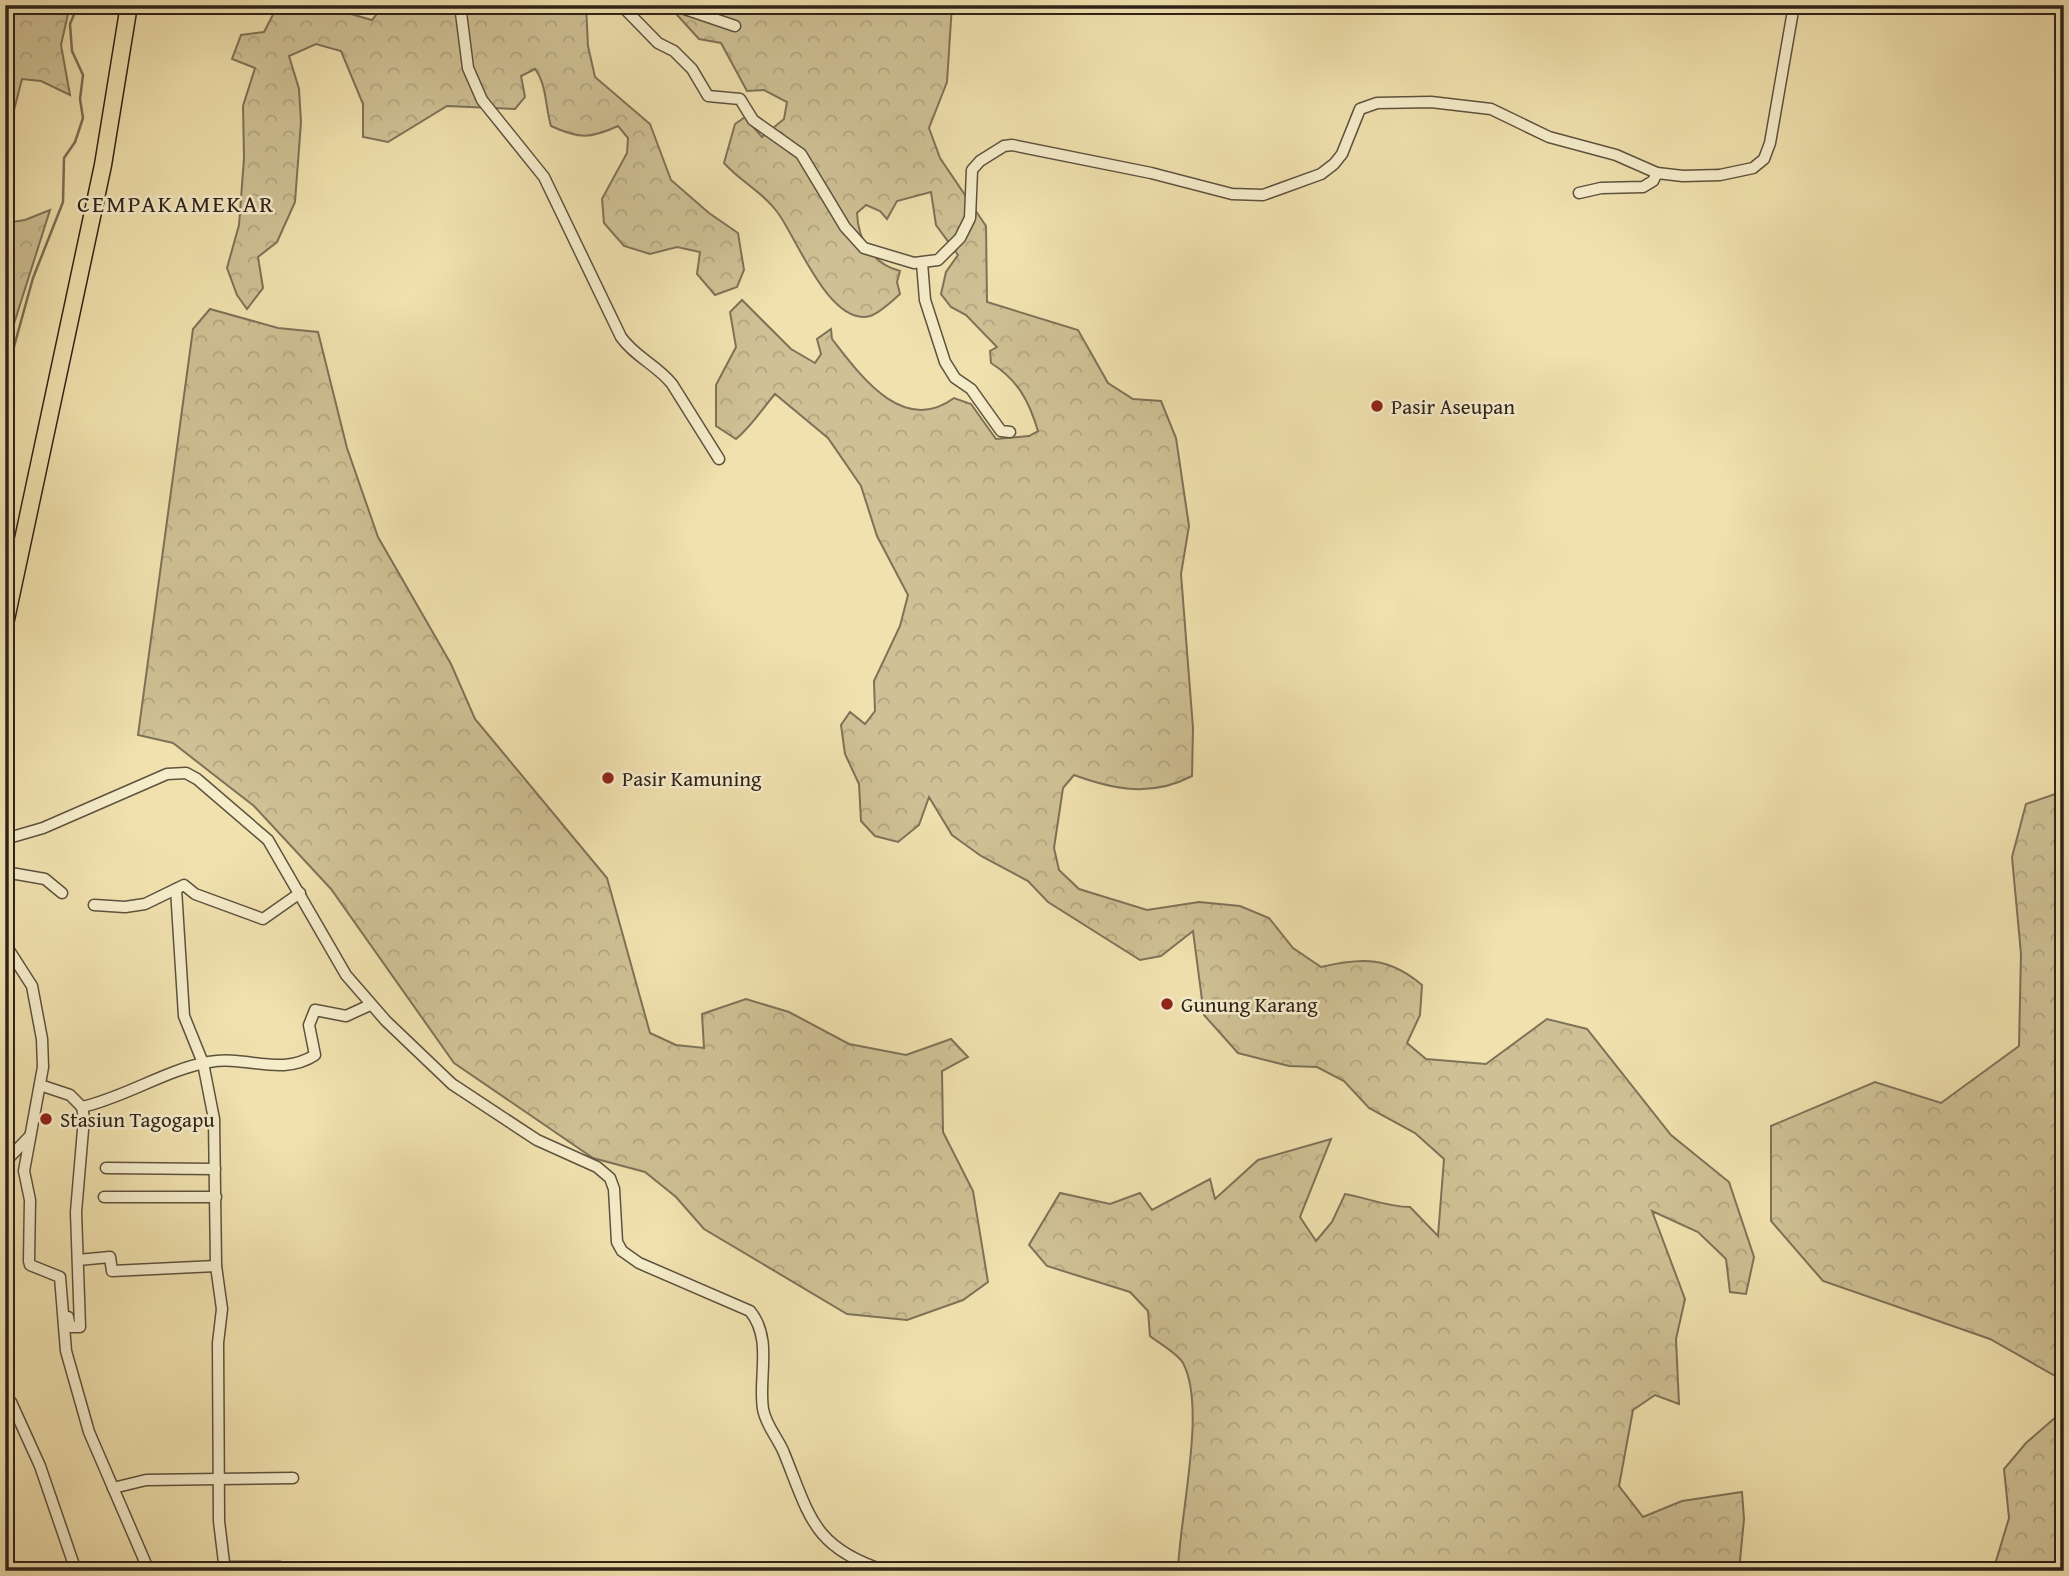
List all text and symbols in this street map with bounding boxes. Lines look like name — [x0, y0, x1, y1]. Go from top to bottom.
district label: CEMPAKAMEKAR — [77, 186, 275, 221]
place label: Pasir Aseupan — [1391, 391, 1515, 422]
marker: Pasir Aseupan — [1369, 398, 1385, 414]
place label: Pasir Kamuning — [622, 763, 762, 794]
marker: Pasir Kamuning — [600, 770, 616, 786]
place label: Gunung Karang — [1181, 989, 1318, 1020]
marker: Gunung Karang — [1159, 996, 1175, 1012]
place label: Stasiun Tagogapu — [60, 1104, 215, 1135]
marker: Stasiun Tagogapu — [38, 1111, 54, 1127]

